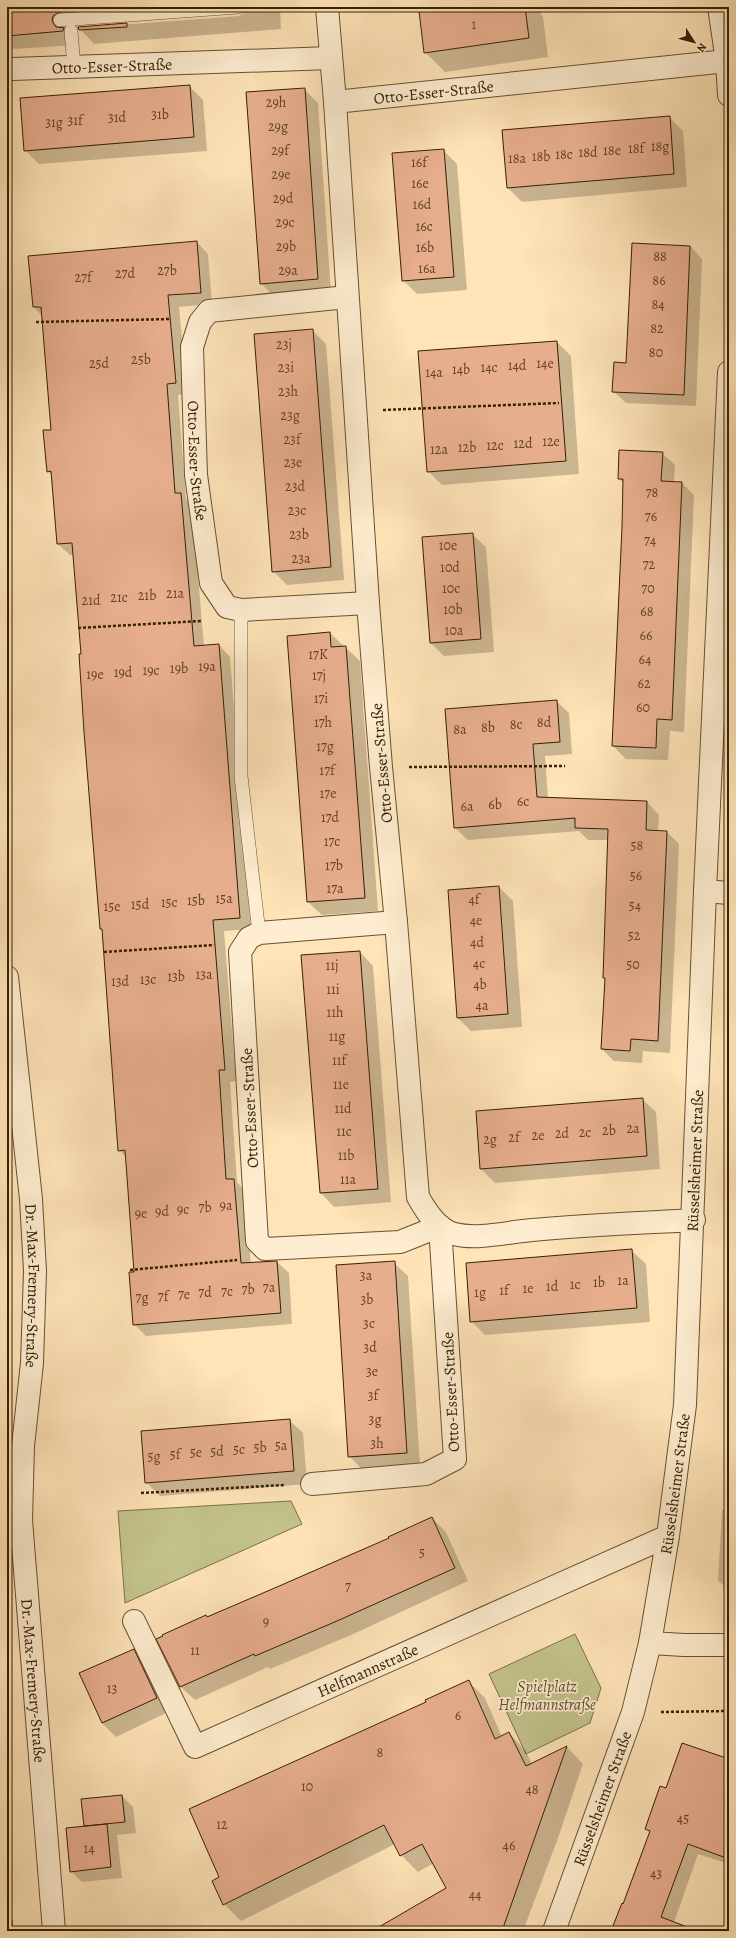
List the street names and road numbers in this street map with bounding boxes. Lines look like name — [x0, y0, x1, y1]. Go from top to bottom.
street label: Otto-Esser-Straße — [51, 53, 173, 80]
street label: Otto-Esser-Straße — [373, 75, 495, 110]
street label: Otto-Esser-Straße — [182, 400, 212, 522]
street label: Otto-Esser-Straße — [366, 702, 398, 824]
street label: Otto-Esser-Straße — [236, 1047, 264, 1169]
street label: Rüsselsheimer Straße — [682, 1089, 709, 1232]
street label: Dr.-Max-Fremery-Straße — [19, 1203, 45, 1369]
street label: Otto-Esser-Straße — [437, 1331, 465, 1453]
street label: Rüsselsheimer Straße — [655, 1412, 696, 1556]
street label: Dr.-Max-Fremery-Straße — [15, 1598, 50, 1764]
street label: Helfmannstraße — [314, 1639, 422, 1703]
street label: Rüsselsheimer Straße — [568, 1728, 637, 1869]

